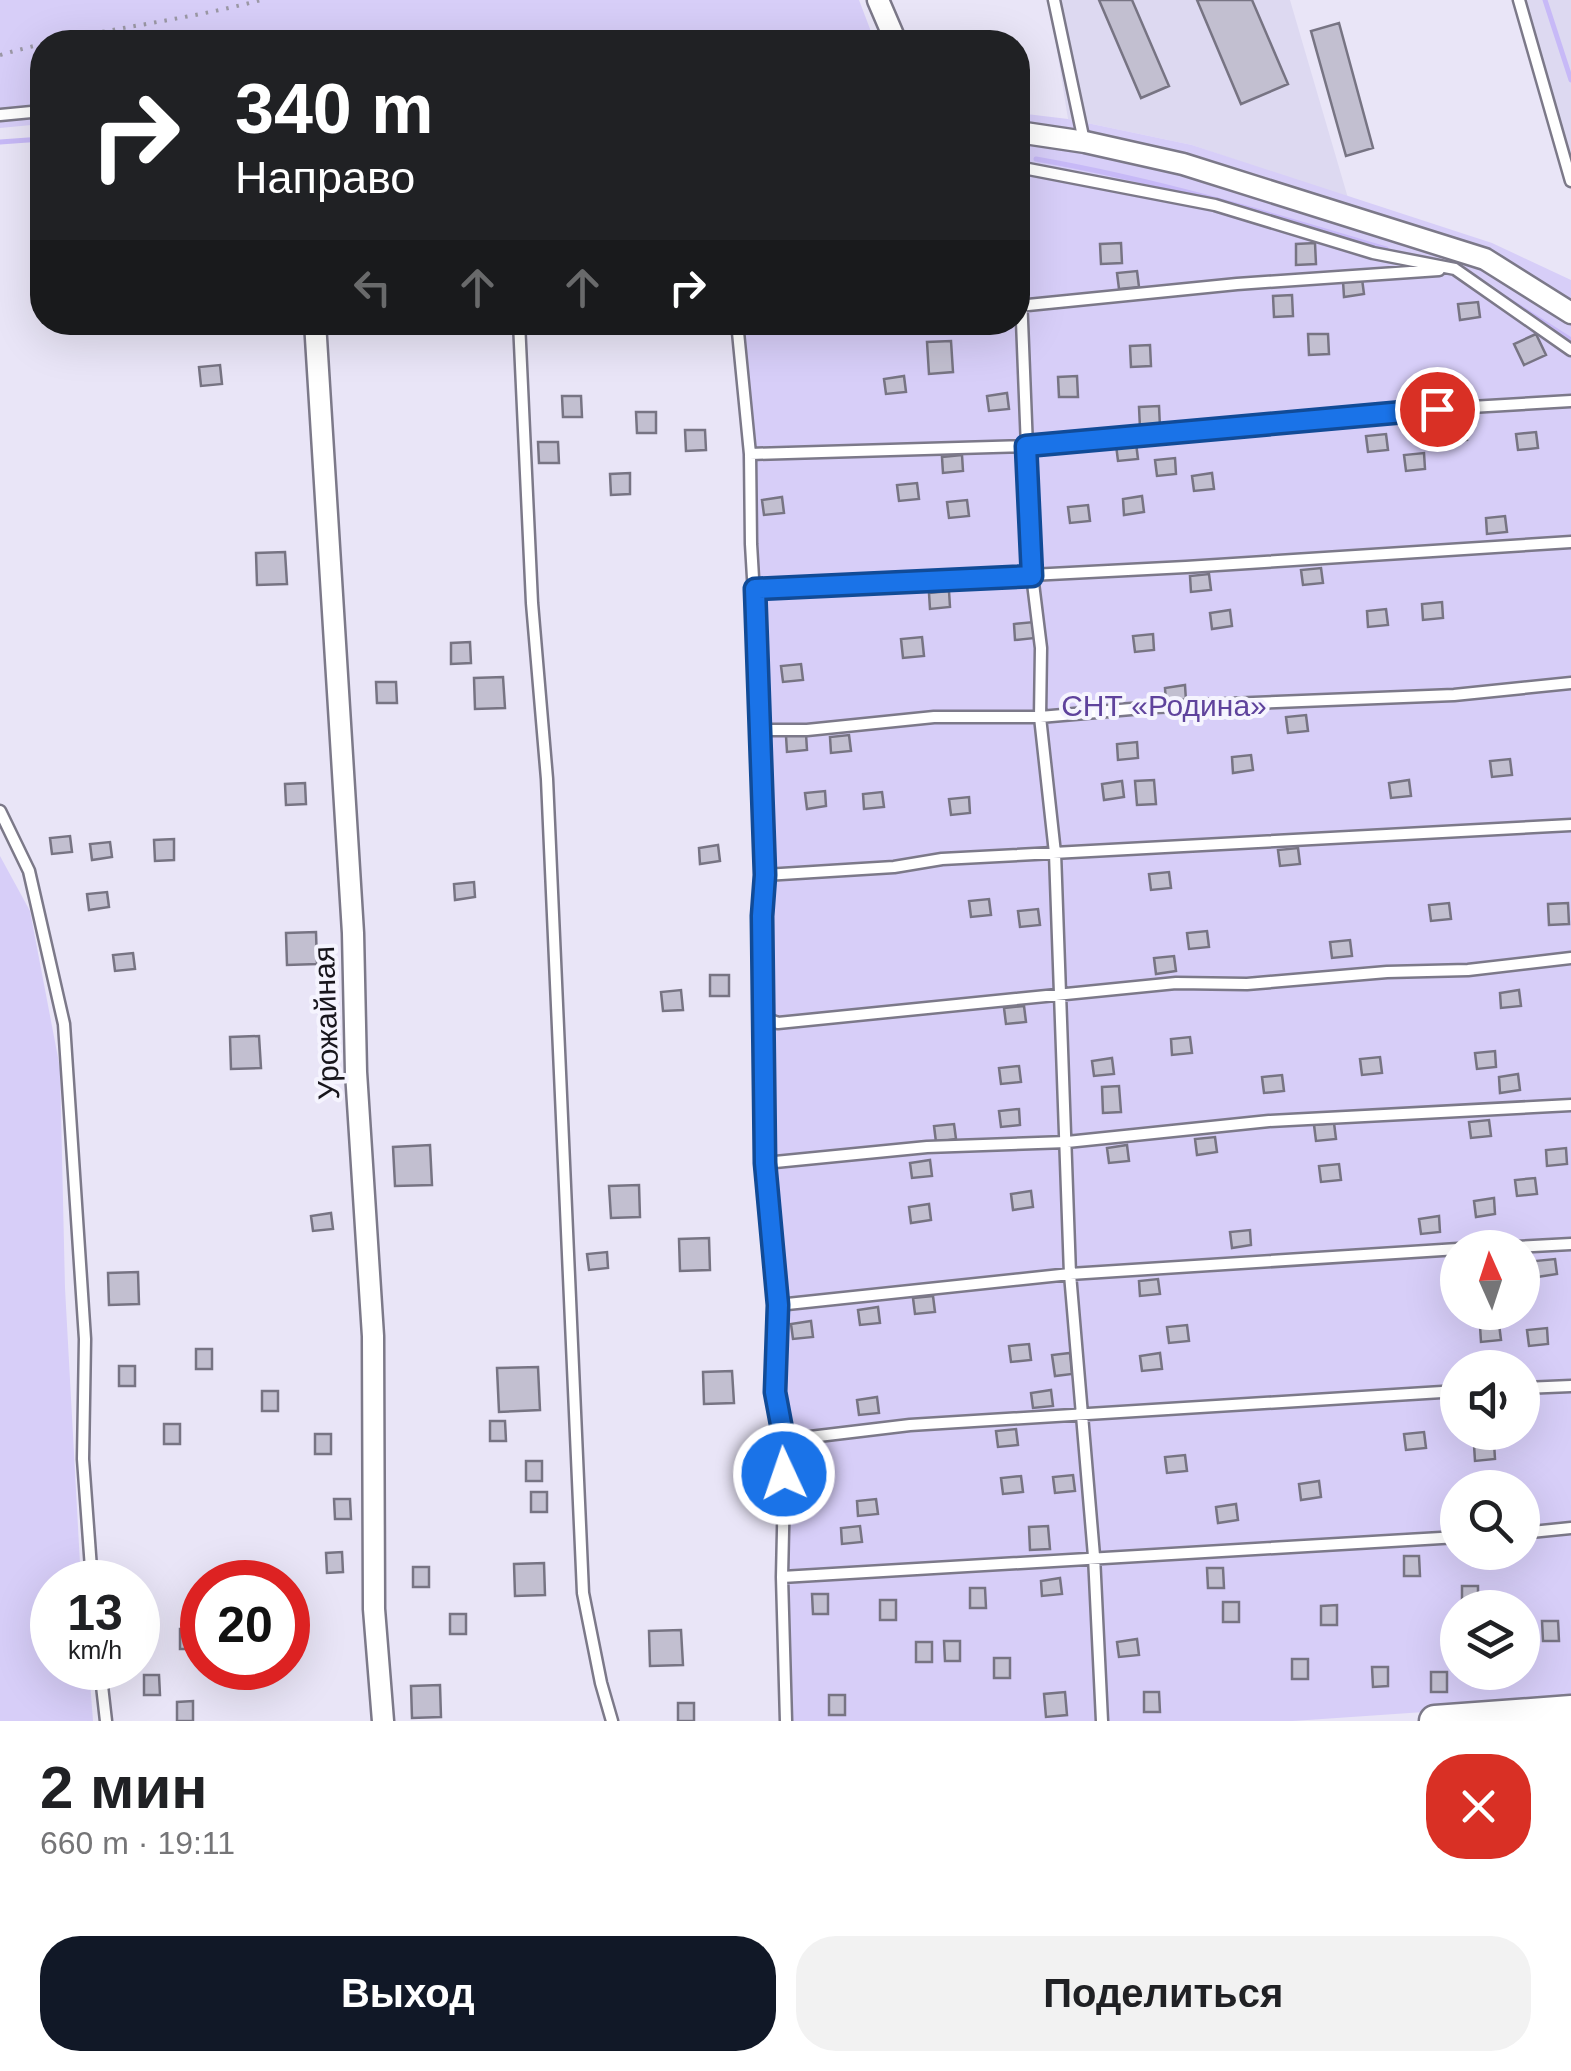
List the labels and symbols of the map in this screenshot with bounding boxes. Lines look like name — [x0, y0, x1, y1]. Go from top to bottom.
pin — [1395, 367, 1480, 452]
park label: СНТ «Родина» — [1061, 689, 1267, 722]
street label: Урожайная — [307, 946, 345, 1100]
north arrow — [1440, 1230, 1540, 1330]
position arrow — [732, 1422, 836, 1526]
speed limit sign: 20 — [180, 1560, 310, 1690]

